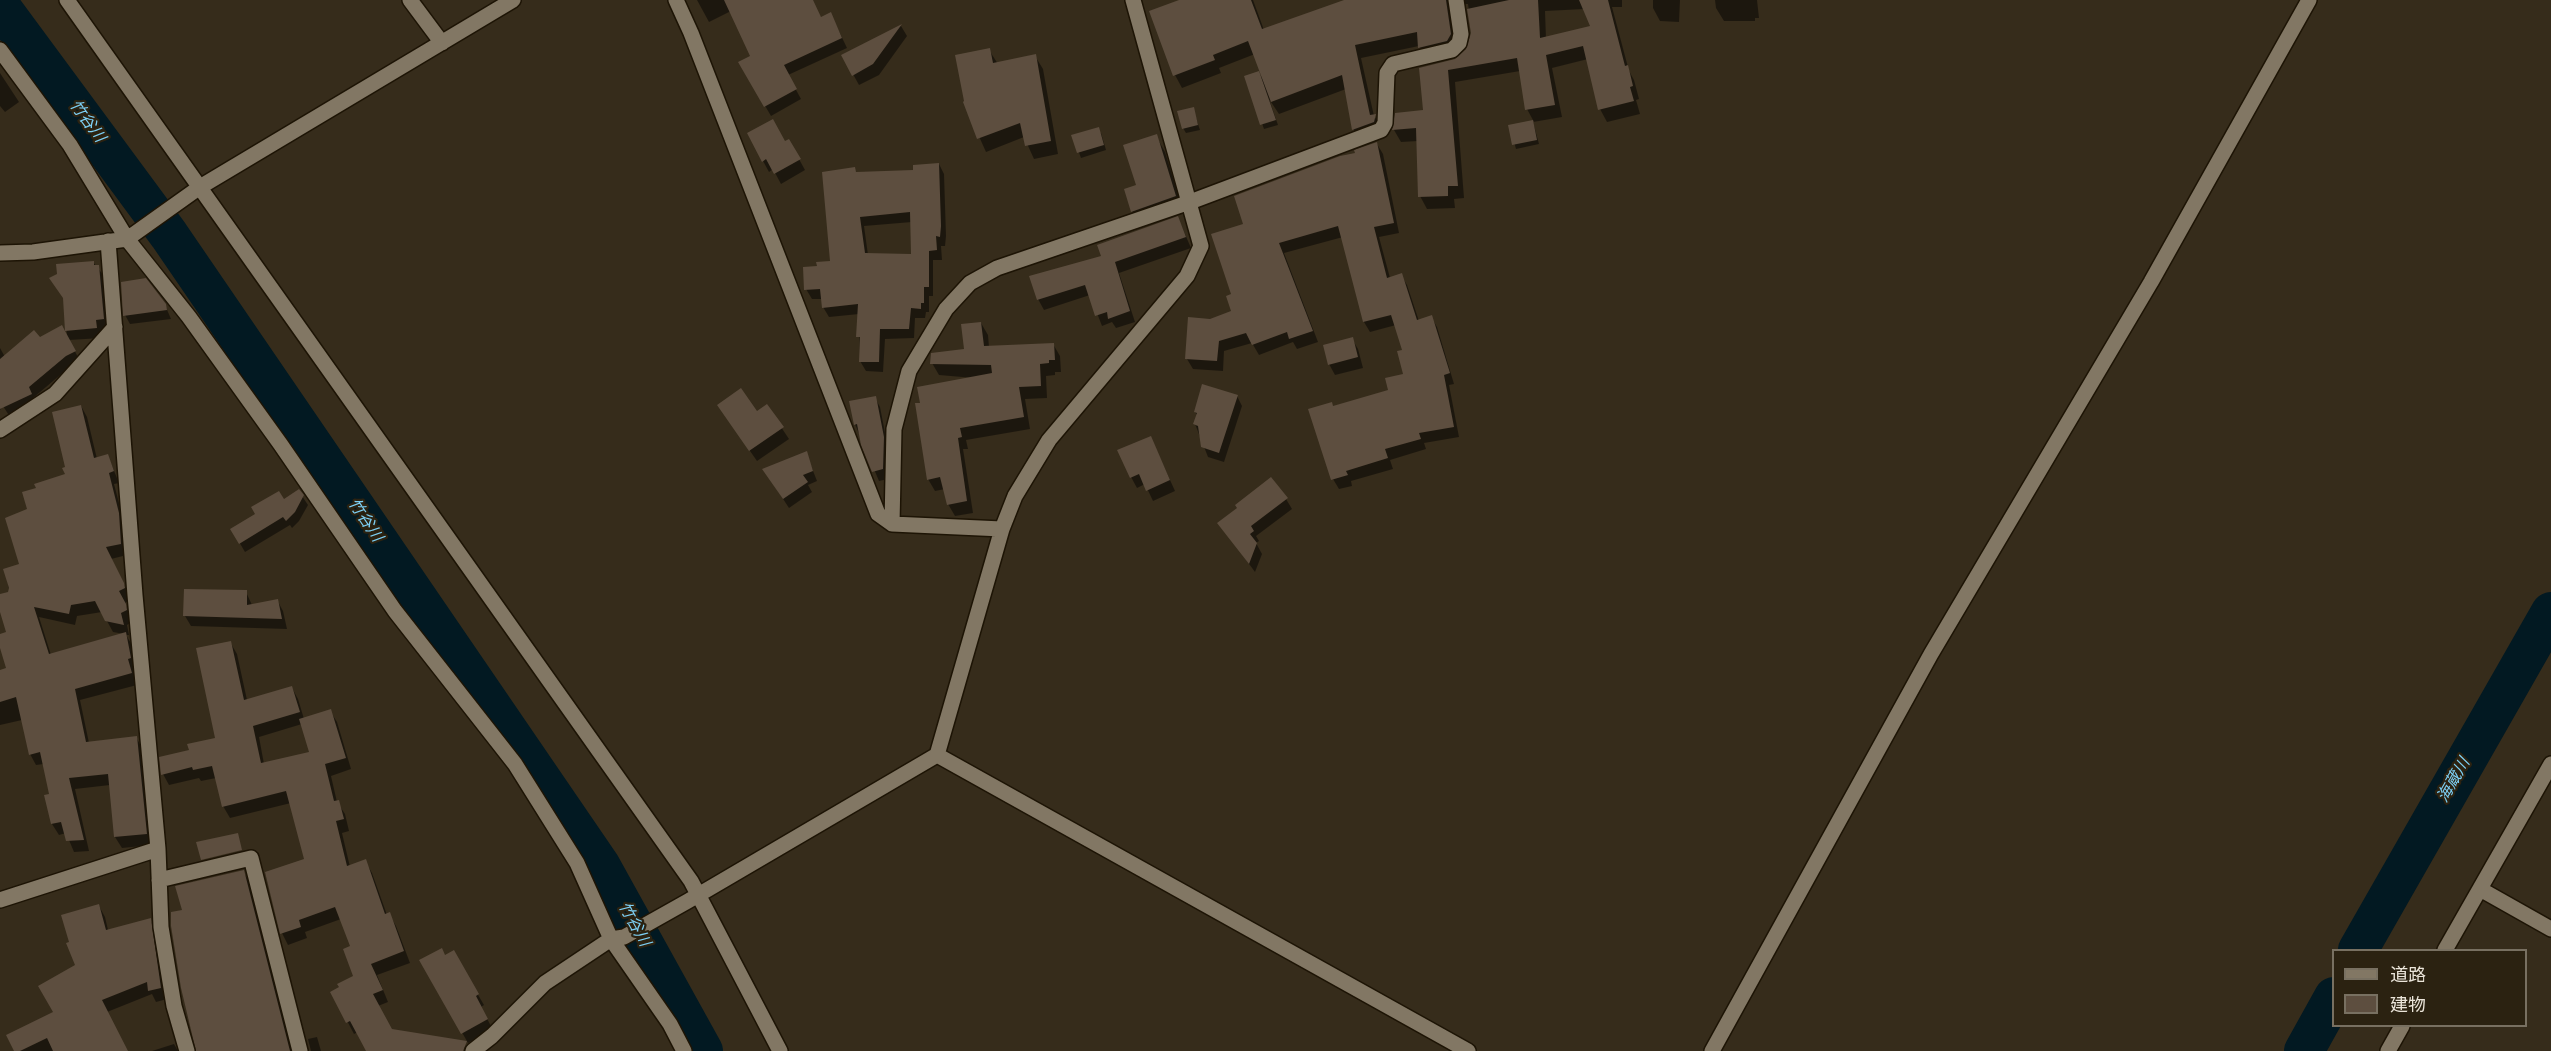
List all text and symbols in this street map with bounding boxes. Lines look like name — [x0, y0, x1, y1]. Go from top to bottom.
water label: 竹谷川 — [64, 97, 108, 147]
water label: 竹谷川 — [343, 496, 385, 546]
water label: 海蔵川 — [2435, 755, 2475, 807]
water label: 竹谷川 — [613, 899, 653, 951]
legend — [2332, 949, 2527, 1027]
text: 道路 — [2390, 965, 2426, 988]
text: 建物 — [2390, 995, 2426, 1018]

